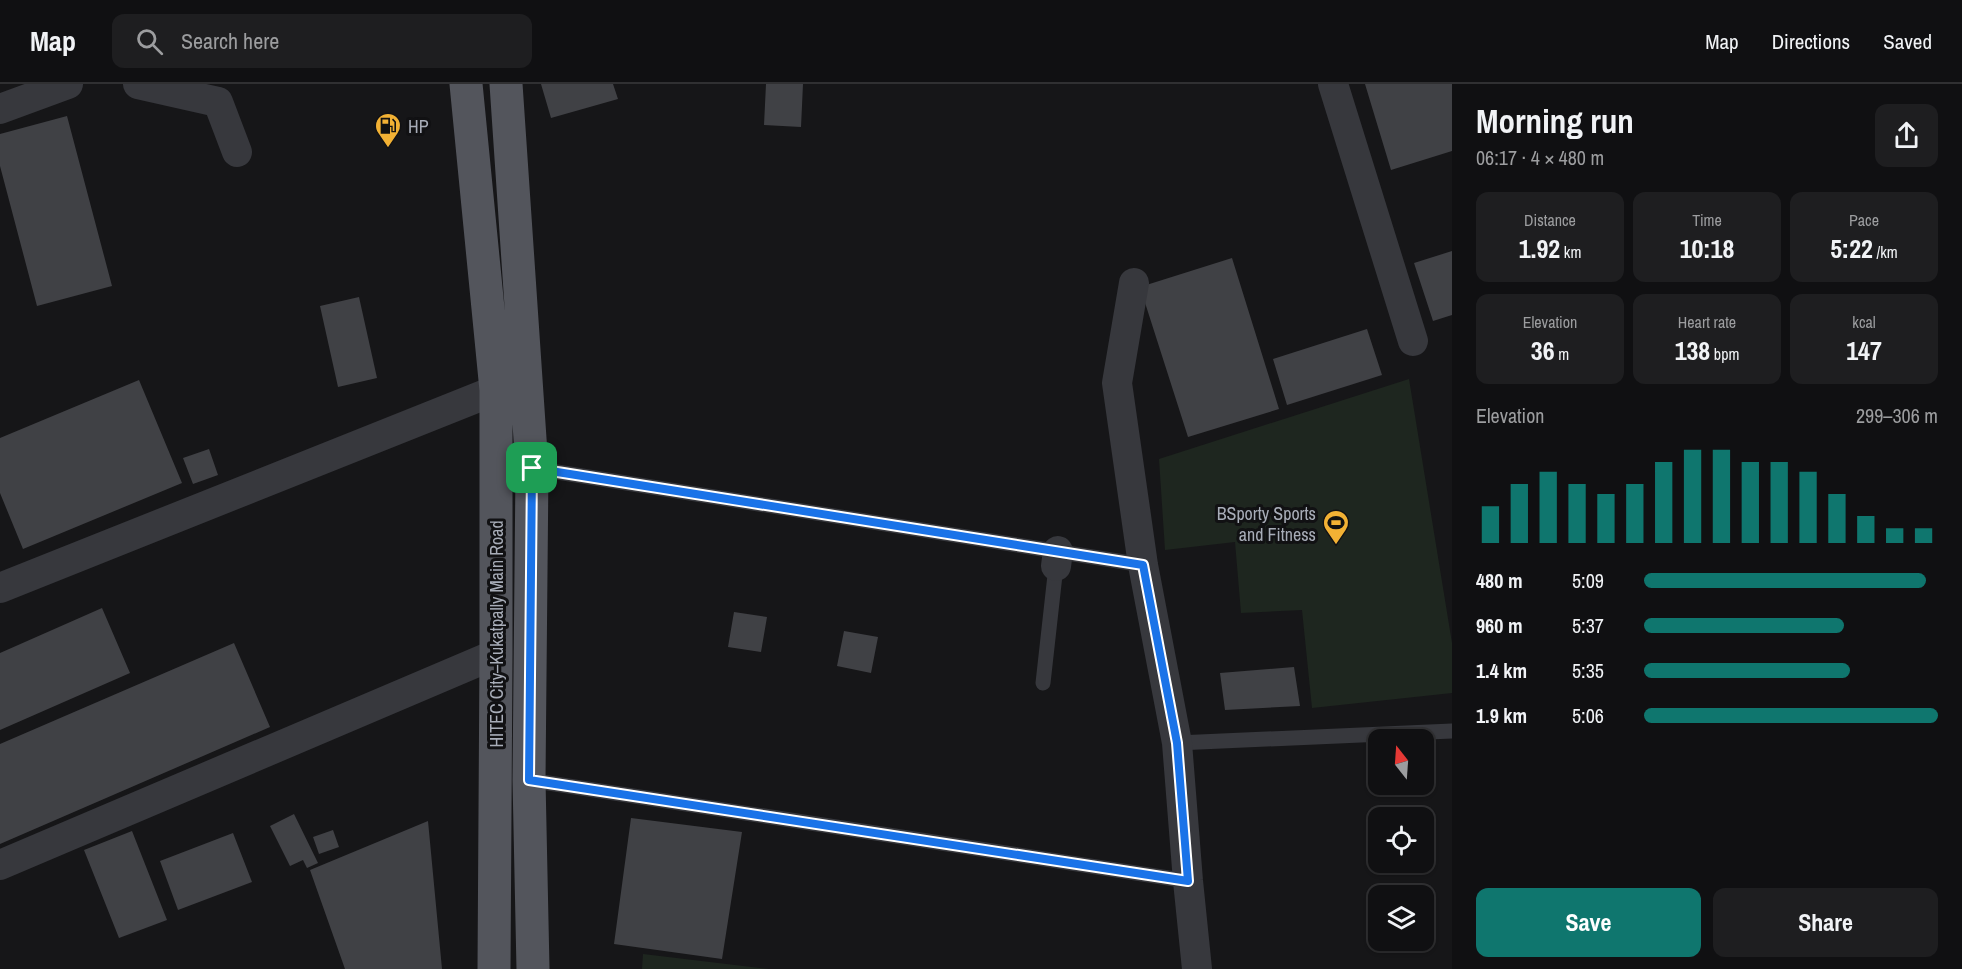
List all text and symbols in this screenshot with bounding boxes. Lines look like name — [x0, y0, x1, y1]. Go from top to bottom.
search box — [112, 14, 532, 68]
text: Map — [30, 22, 76, 60]
icon: search — [133, 25, 166, 58]
text: Search here — [181, 26, 279, 56]
text: Map — [1705, 27, 1739, 56]
text: Directions — [1772, 27, 1850, 56]
text: Saved — [1883, 27, 1932, 56]
text: Morning run — [1476, 99, 1634, 143]
button: share — [1875, 104, 1938, 167]
fuel station icon: HP — [373, 111, 403, 149]
place label: HP — [408, 114, 429, 139]
text: 06:17 · 4 × 480 m — [1476, 144, 1604, 171]
text: Distance — [1524, 209, 1576, 231]
text: Time — [1692, 209, 1722, 231]
text: Pace — [1849, 209, 1879, 231]
text: 1.92 — [1519, 231, 1560, 266]
text: 10:18 — [1680, 231, 1734, 266]
text: 5:22 — [1830, 231, 1873, 266]
text: km — [1560, 241, 1581, 263]
text: /km — [1873, 241, 1898, 263]
text: Elevation — [1523, 311, 1577, 333]
text: Heart rate — [1678, 311, 1736, 333]
text: kcal — [1852, 311, 1876, 333]
text: 36 — [1531, 333, 1555, 368]
text: 138 — [1675, 333, 1710, 368]
text: 147 — [1846, 333, 1882, 368]
text: m — [1555, 343, 1569, 365]
text: bpm — [1710, 343, 1739, 365]
text: Elevation — [1476, 402, 1544, 429]
text: 299–306 m — [1856, 402, 1938, 429]
pin — [506, 442, 557, 493]
icon: arrive — [515, 451, 548, 484]
place label: BSporty Sports and Fitness — [1217, 501, 1316, 547]
sports icon: BSporty Sports and Fitness — [1321, 508, 1351, 546]
street label: HITEC City–Kukatpally Main Road — [484, 520, 509, 748]
text: 480 m — [1476, 567, 1523, 594]
text: 5:09 — [1572, 567, 1604, 594]
text: 960 m — [1476, 612, 1523, 639]
text: 5:37 — [1572, 612, 1604, 639]
text: 1.4 km — [1476, 657, 1527, 684]
text: 5:35 — [1572, 657, 1604, 684]
text: 1.9 km — [1476, 702, 1527, 729]
text: 5:06 — [1572, 702, 1604, 729]
north arrow — [1368, 729, 1434, 795]
map controls — [1368, 729, 1434, 951]
button: locate — [1368, 807, 1434, 873]
button: layers — [1368, 885, 1434, 951]
button: Save — [1476, 888, 1701, 957]
button: Share — [1713, 888, 1938, 957]

